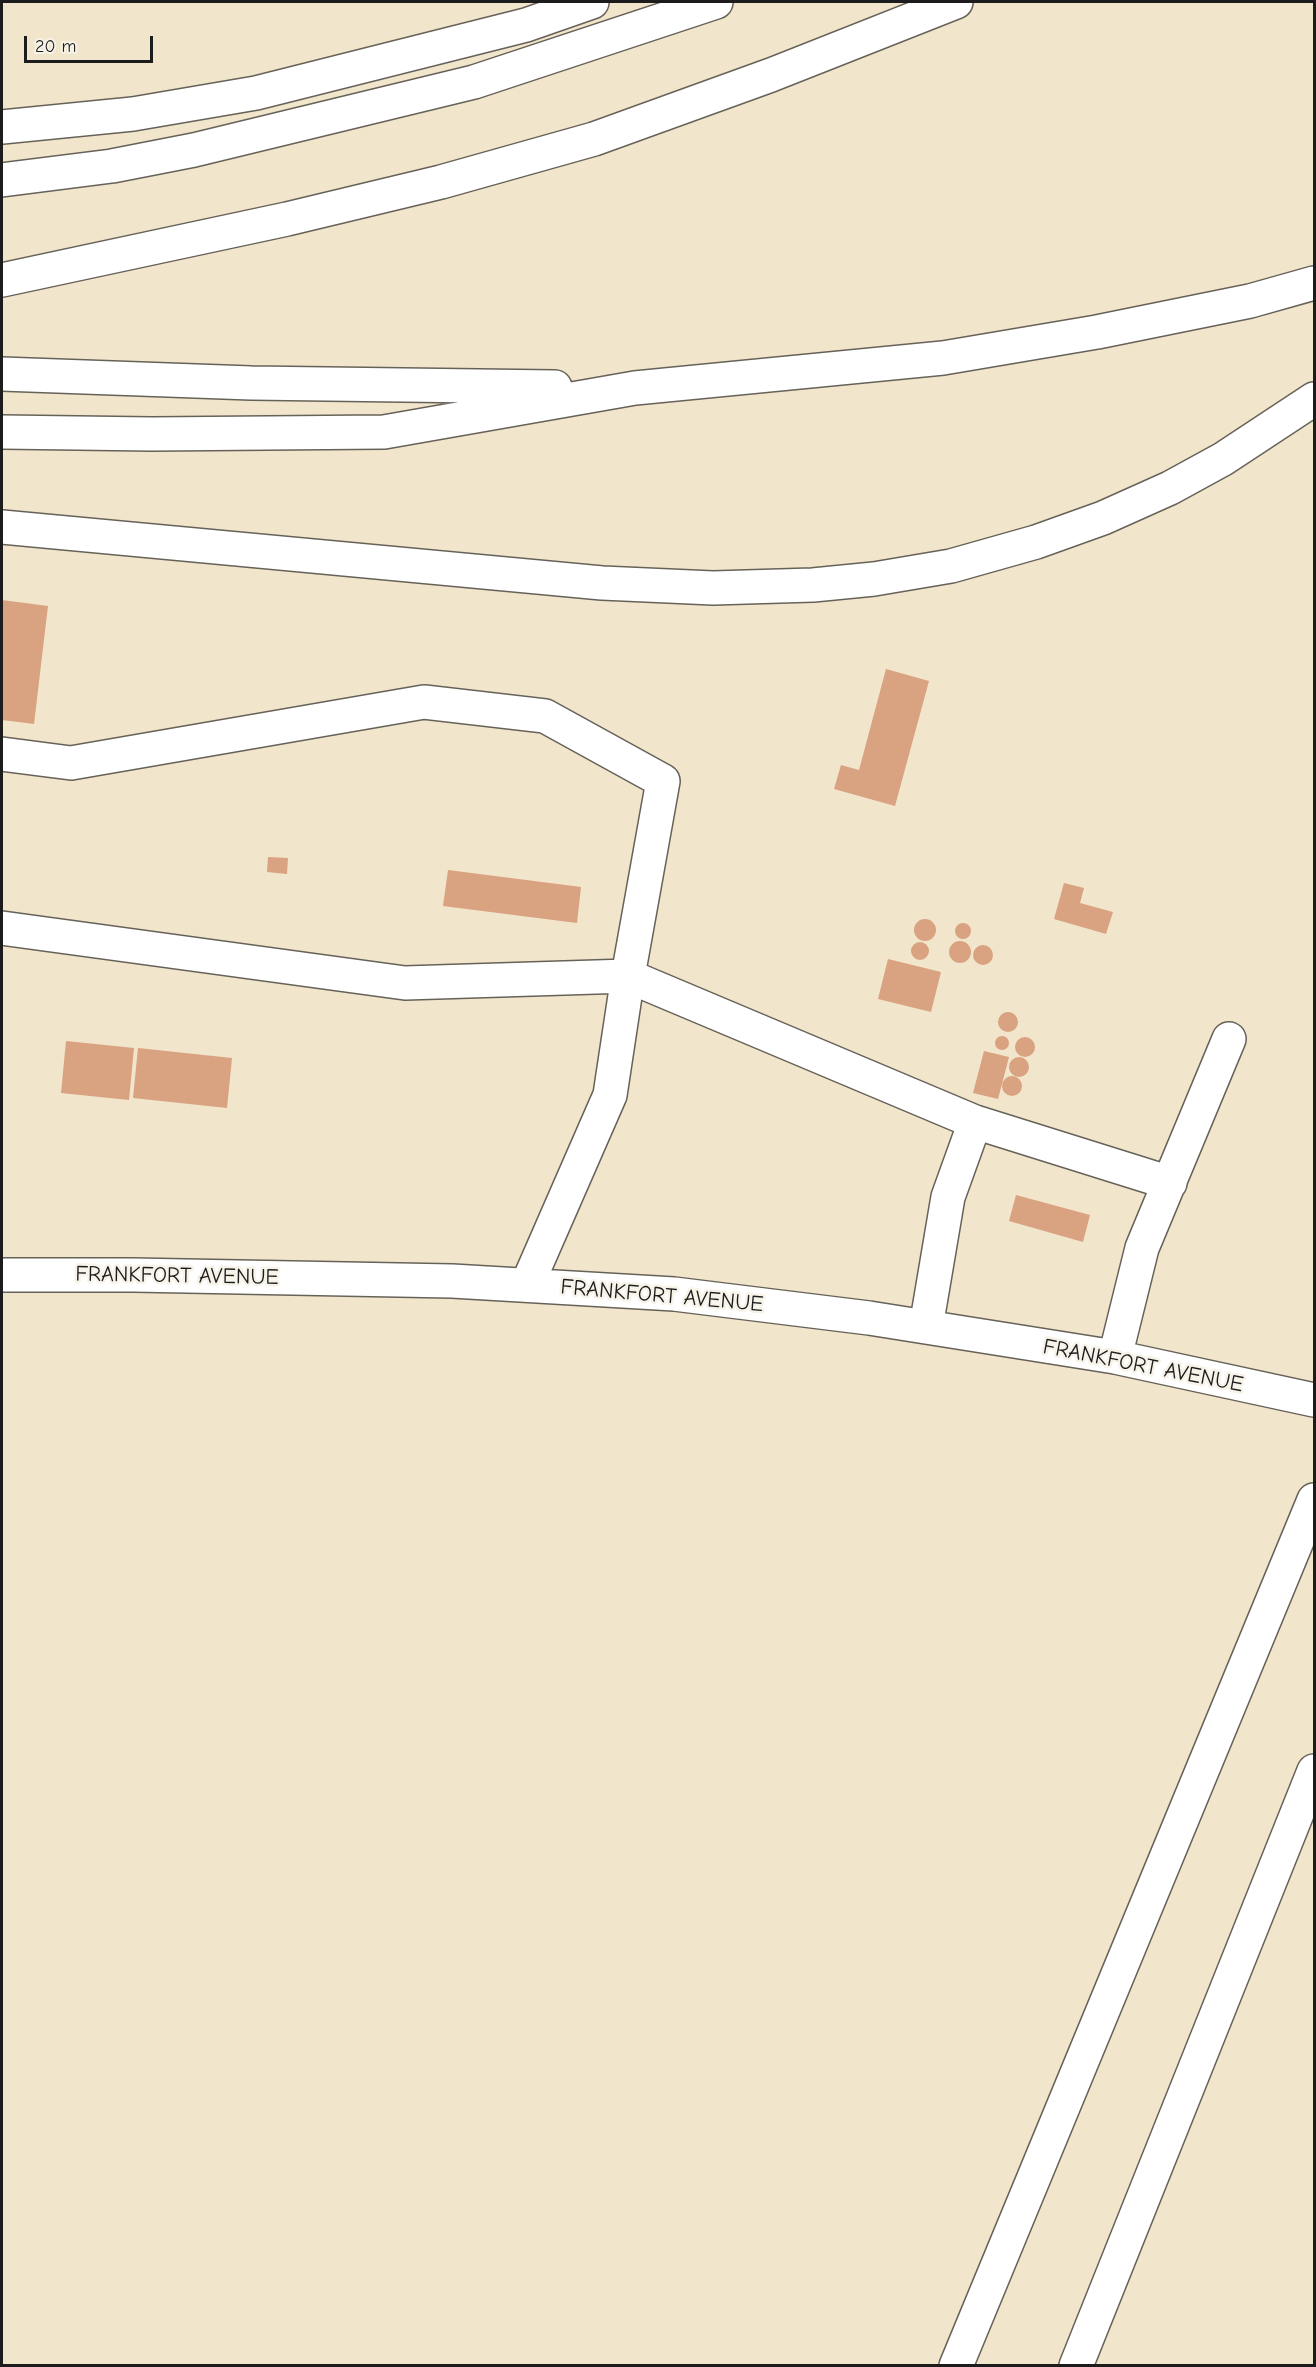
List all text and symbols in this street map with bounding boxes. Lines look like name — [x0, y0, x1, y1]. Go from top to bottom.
scale bar — [27, 24, 156, 62]
text: 20 m — [35, 36, 76, 57]
street label: FRANKFORT AVENUE — [75, 1261, 279, 1291]
street label: FRANKFORT AVENUE — [560, 1274, 764, 1318]
street label: FRANKFORT AVENUE — [1041, 1334, 1245, 1398]

